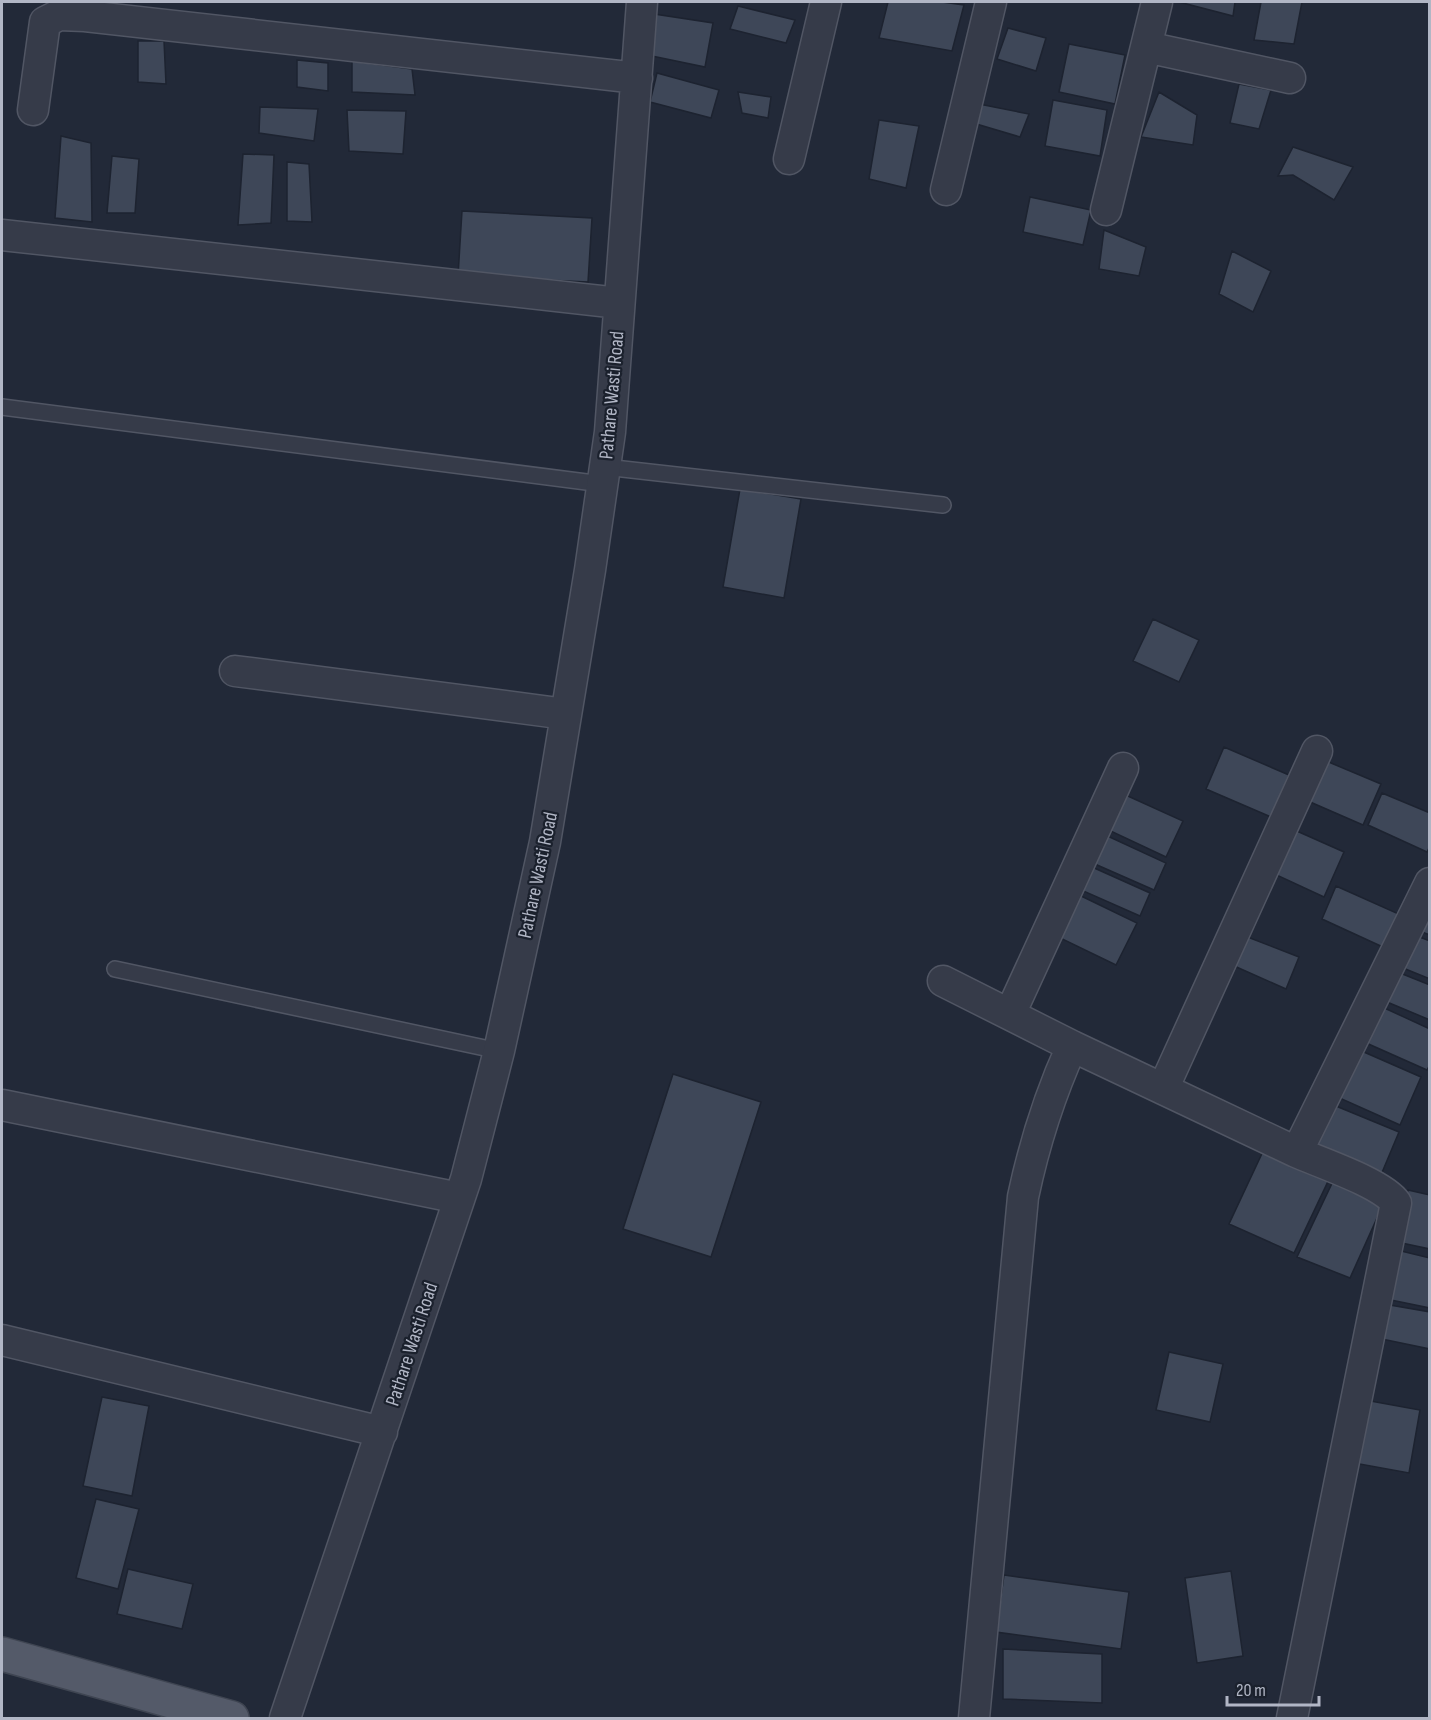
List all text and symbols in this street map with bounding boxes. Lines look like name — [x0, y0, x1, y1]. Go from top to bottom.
street label: Pathare Wasti Road — [594, 330, 630, 460]
street label: Pathare Wasti Road — [513, 810, 563, 941]
street label: Pathare Wasti Road — [381, 1279, 443, 1409]
scale bar — [1227, 1669, 1318, 1707]
text: 20 m — [1236, 1680, 1266, 1701]

